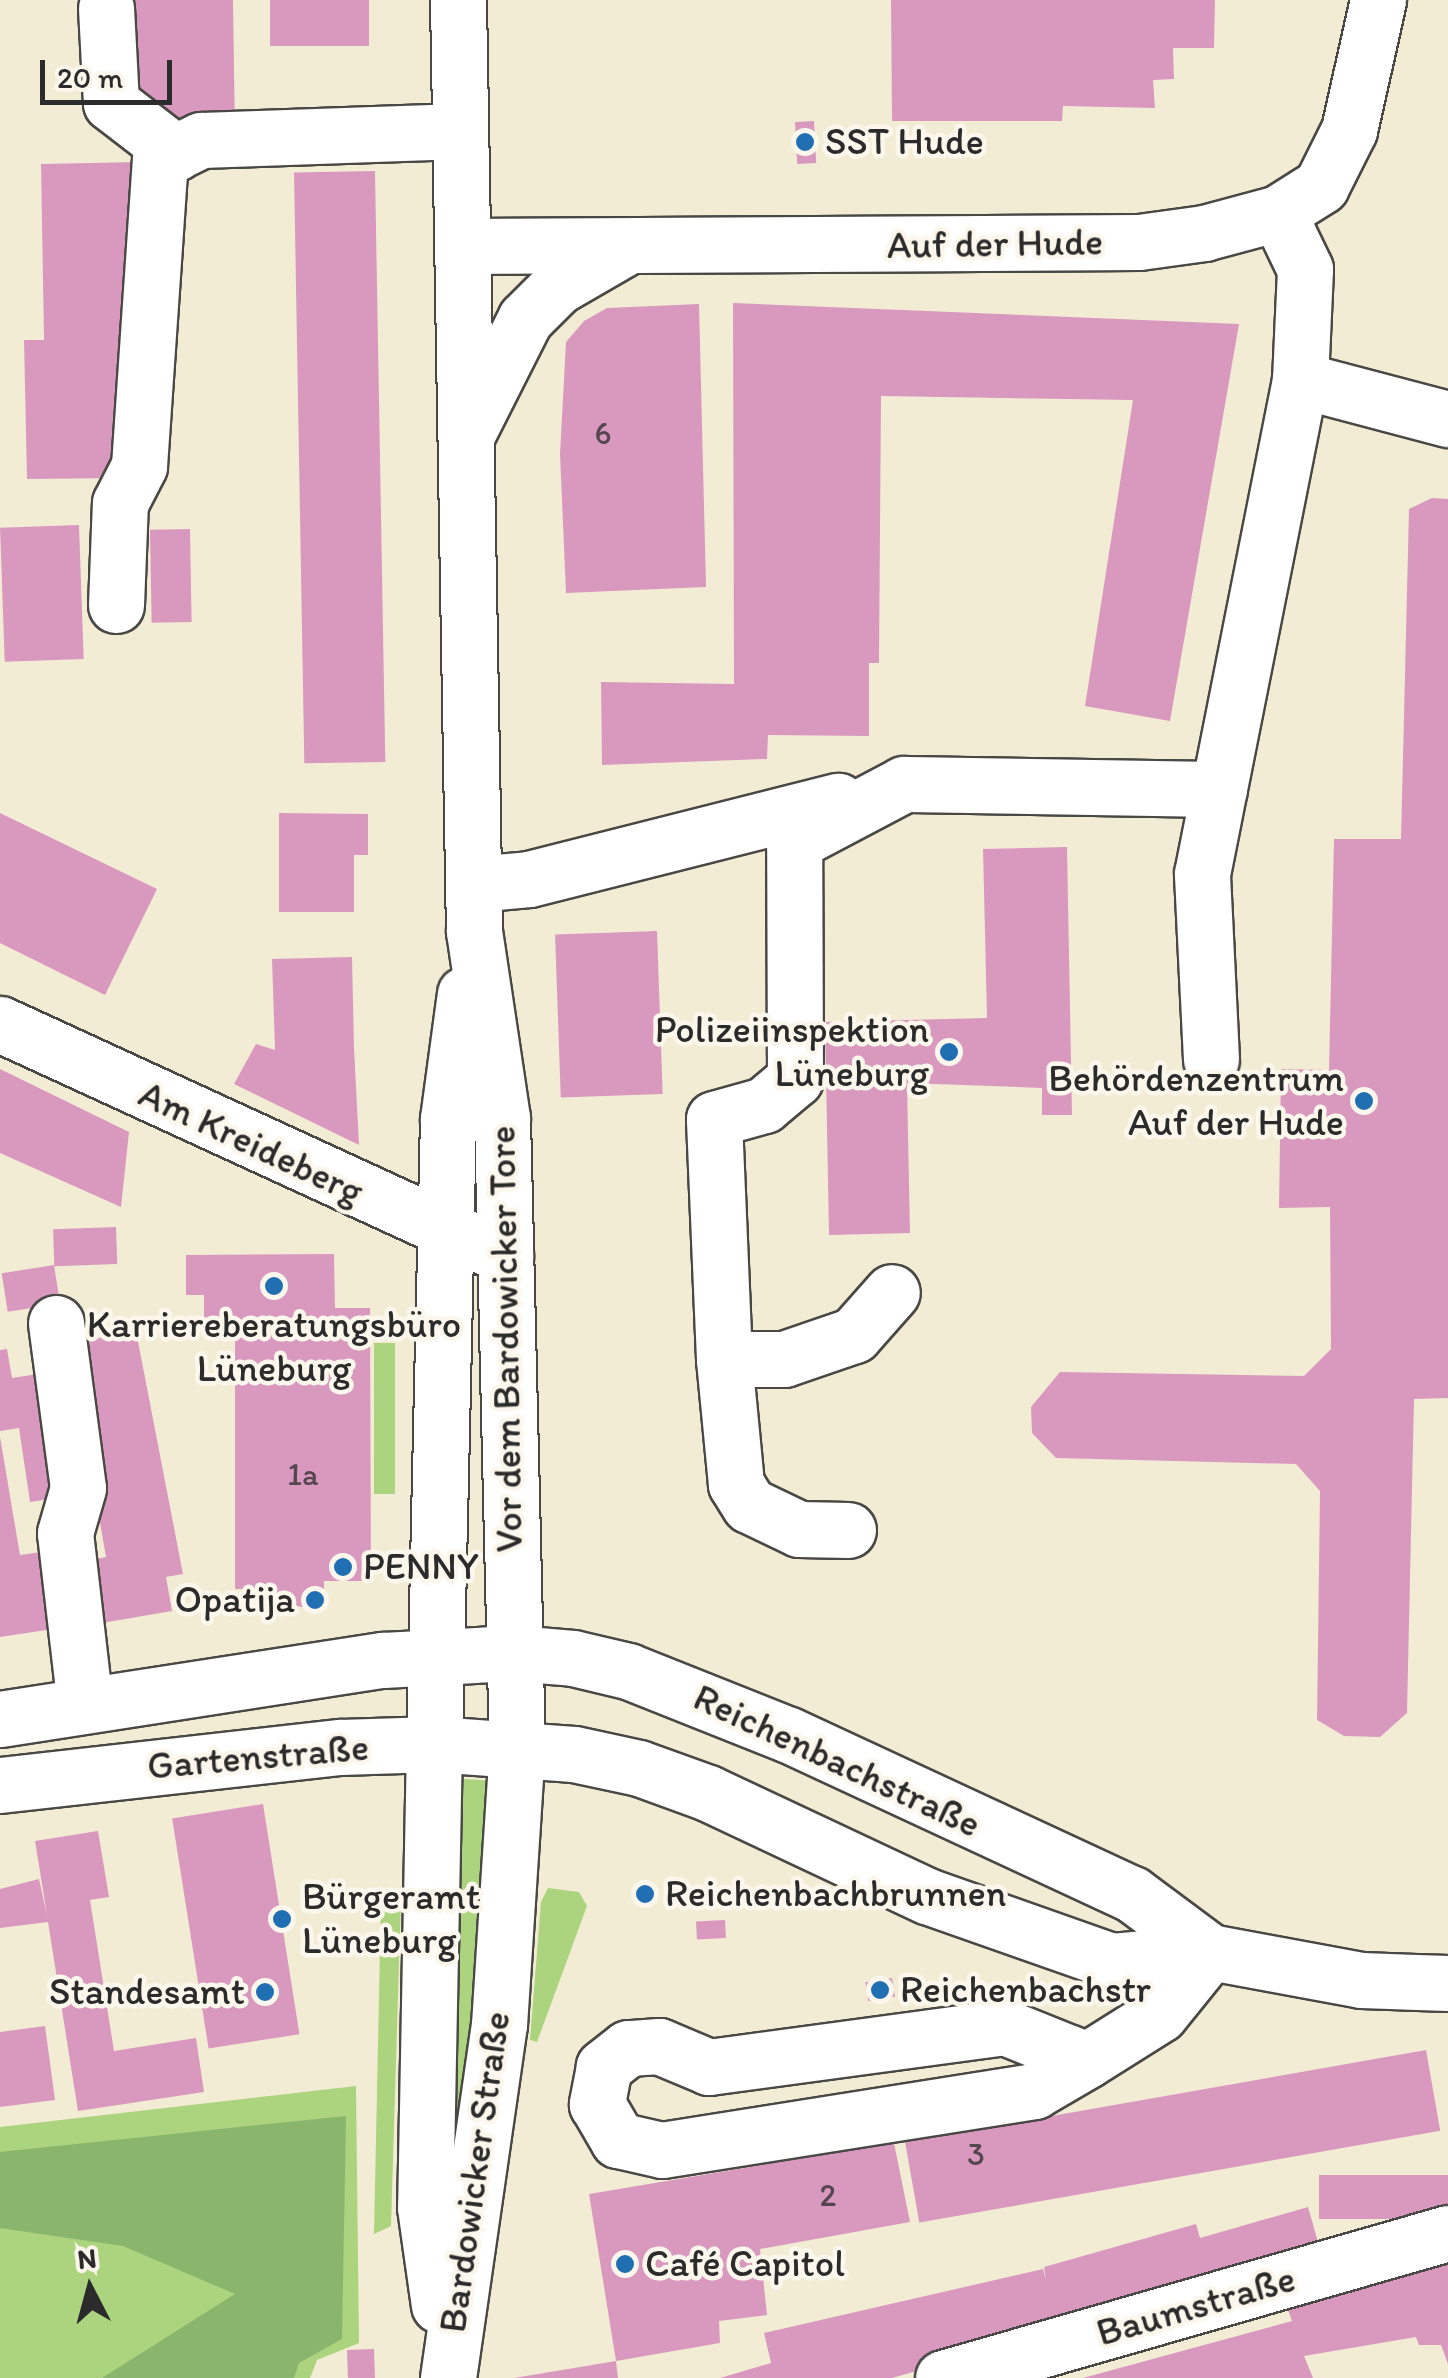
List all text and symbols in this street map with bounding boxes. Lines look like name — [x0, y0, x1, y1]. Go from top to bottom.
scale bar — [45, 40, 178, 102]
text: 20 m — [57, 59, 123, 96]
place label: SST Hude — [825, 119, 984, 165]
marker: SST Hude — [794, 131, 816, 153]
street label: Auf der Hude — [887, 219, 1103, 269]
house number: 6 — [595, 414, 611, 452]
place label: Polizeiinspektion Lüneburg — [655, 1007, 929, 1096]
marker: Polizeiinspektion Lüneburg — [938, 1041, 960, 1063]
place label: Behördenzentrum Auf der Hude — [1048, 1056, 1344, 1146]
street label: Am Kreideberg — [131, 1071, 371, 1215]
marker: Behördenzentrum Auf der Hude — [1353, 1090, 1375, 1112]
street label: Vor dem Bardowicker Tore — [479, 1126, 533, 1552]
marker: Karriereberatungsbüro Lüneburg — [263, 1275, 285, 1297]
place label: Karriereberatungsbüro Lüneburg — [87, 1302, 461, 1392]
house number: 1a — [287, 1455, 319, 1493]
place label: PENNY — [363, 1544, 479, 1590]
marker: PENNY — [332, 1556, 354, 1578]
place label: Opatija — [175, 1577, 295, 1623]
marker: Opatija — [304, 1589, 326, 1611]
street label: Reichenbachstraße — [686, 1675, 988, 1847]
street label: Gartenstraße — [145, 1725, 371, 1789]
place label: Reichenbachbrunnen — [665, 1871, 1006, 1917]
place label: Bürgeramt Lüneburg — [302, 1874, 480, 1964]
marker: Reichenbachbrunnen — [634, 1883, 656, 1905]
marker: Bürgeramt Lüneburg — [271, 1908, 293, 1930]
place label: Reichenbachstr — [900, 1967, 1151, 2013]
place label: Standesamt — [49, 1969, 245, 2015]
marker: Reichenbachstr — [869, 1979, 891, 2001]
marker: Standesamt — [254, 1981, 276, 2003]
street label: Bardowicker Straße — [430, 2008, 520, 2336]
house number: 3 — [967, 2135, 985, 2173]
house number: 2 — [820, 2176, 836, 2214]
north arrow — [40, 2238, 140, 2338]
text: N — [76, 2240, 98, 2276]
place label: Café Capitol — [645, 2241, 847, 2287]
marker: Café Capitol — [614, 2253, 636, 2275]
street label: Baumstraße — [1091, 2256, 1301, 2356]

